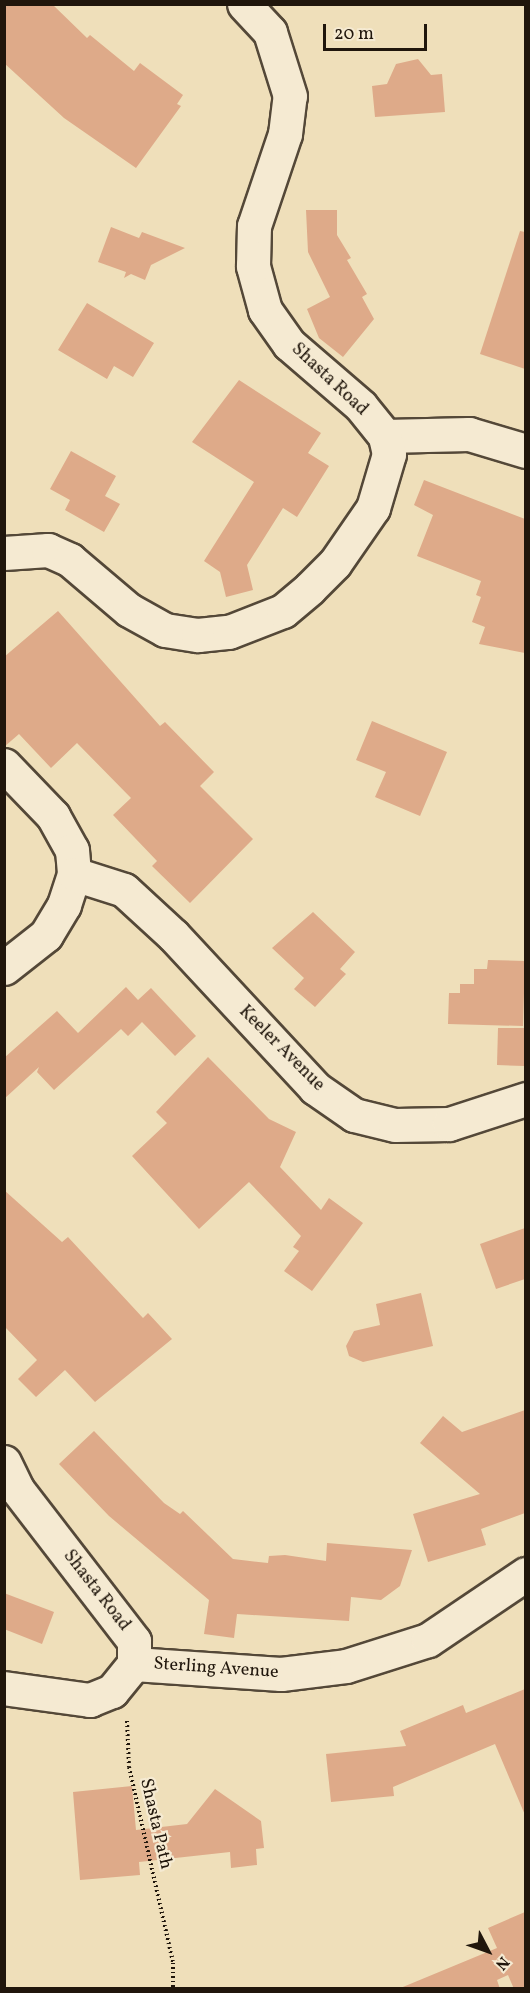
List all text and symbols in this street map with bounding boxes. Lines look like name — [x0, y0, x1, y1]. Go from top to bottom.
scale bar — [326, 12, 430, 50]
text: 20 m — [334, 22, 374, 47]
street label: Shasta Road — [286, 339, 372, 421]
street label: Keeler Avenue — [234, 1002, 328, 1096]
street label: Shasta Road — [58, 1546, 134, 1636]
street label: Sterling Avenue — [153, 1654, 279, 1684]
street label: Shasta Path — [134, 1777, 176, 1871]
north arrow — [458, 1921, 518, 1981]
text: N — [489, 1951, 514, 1974]

